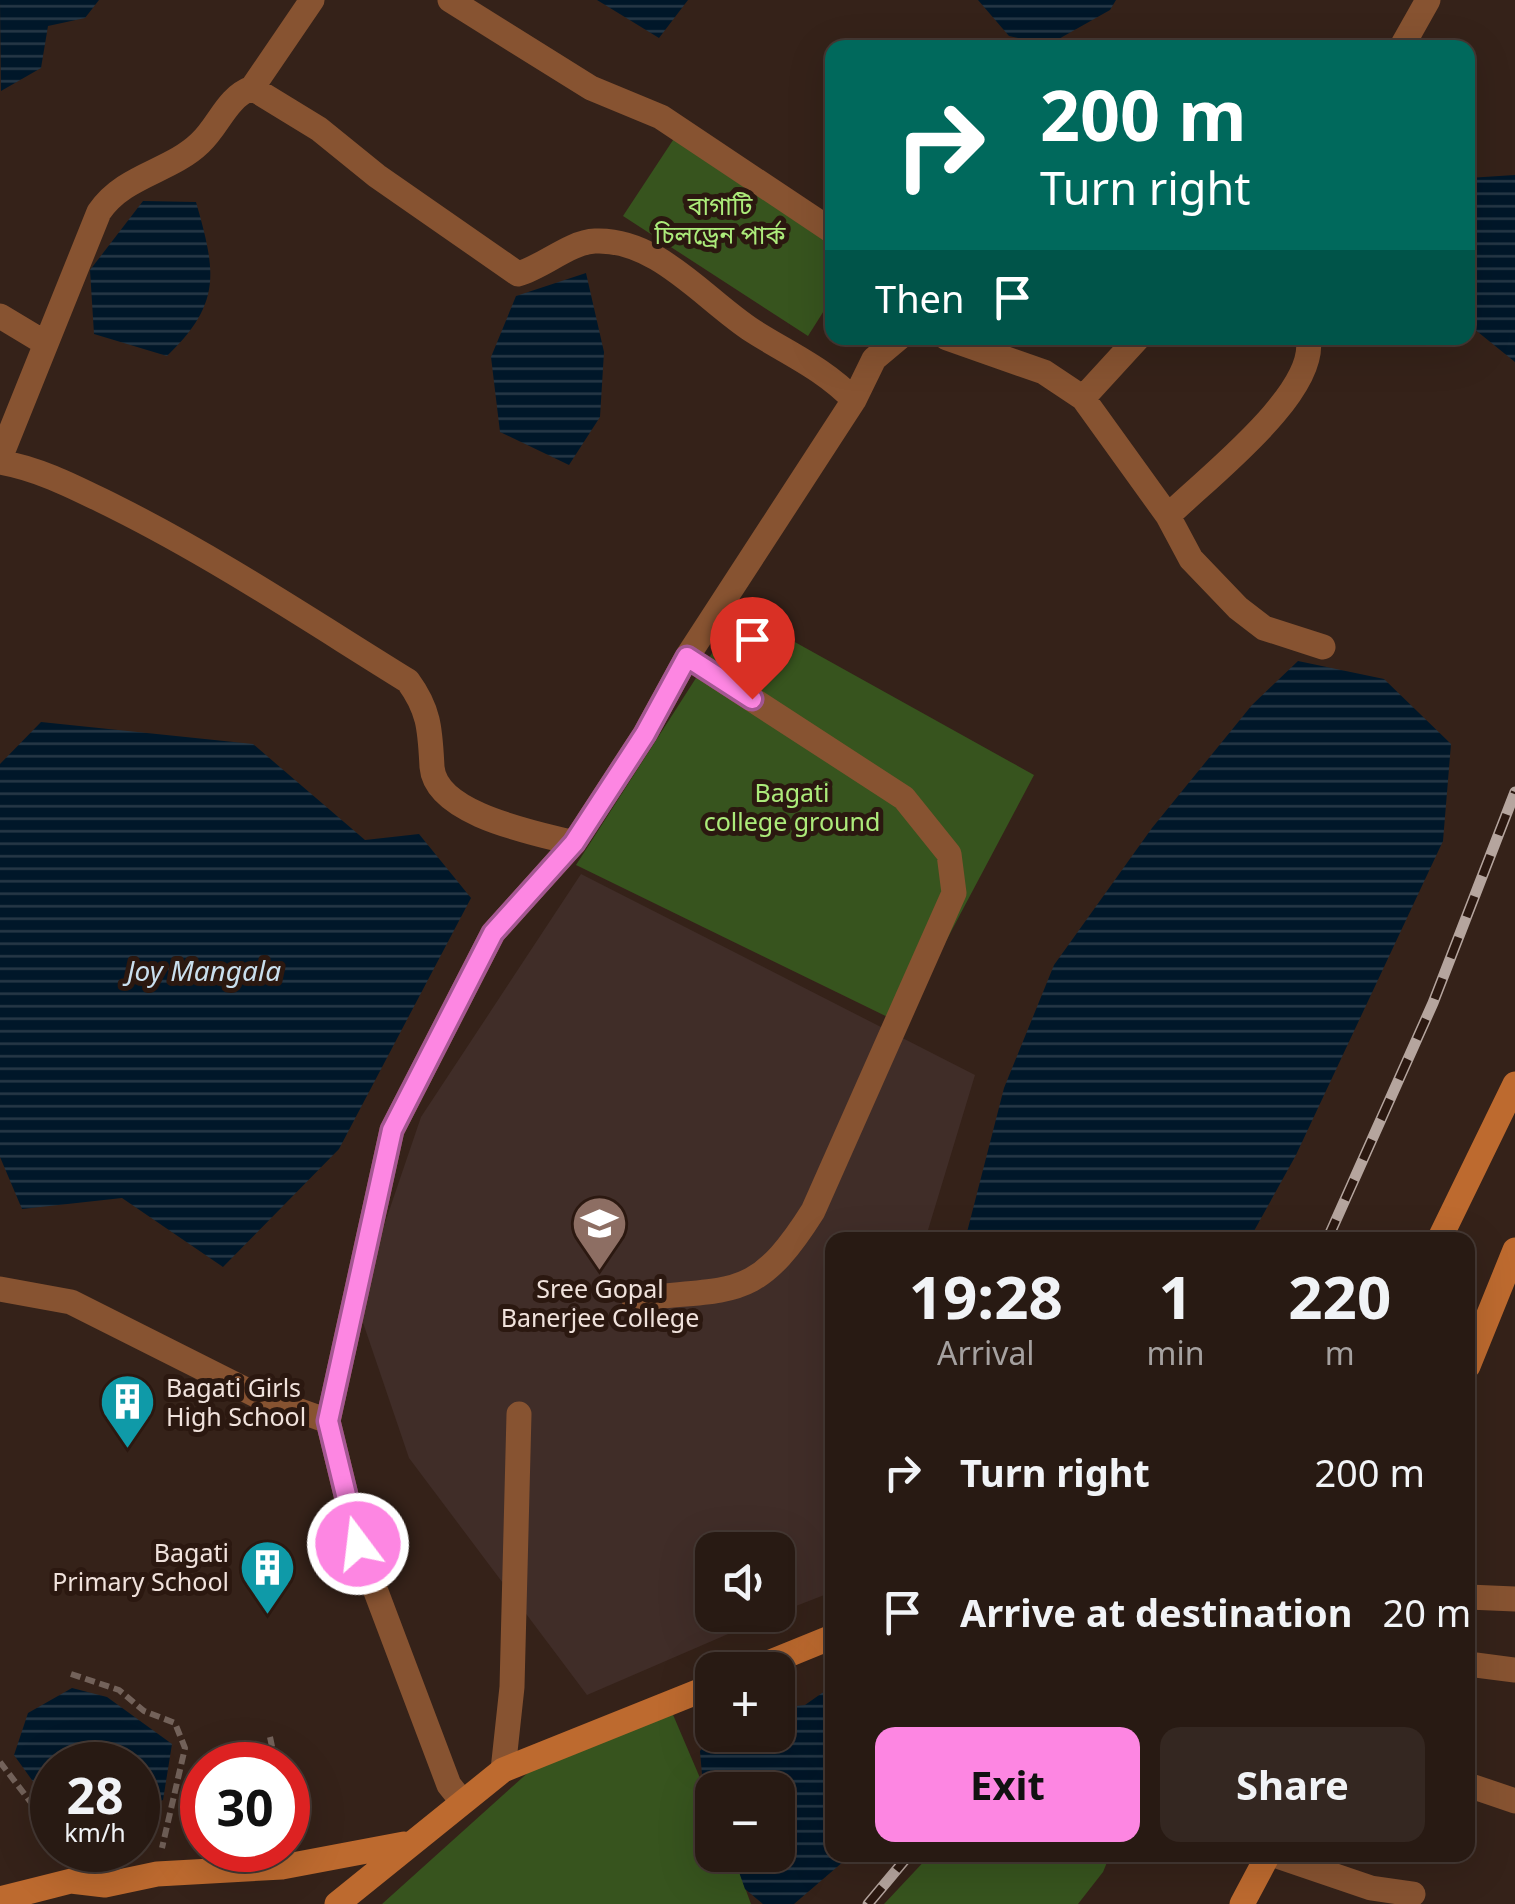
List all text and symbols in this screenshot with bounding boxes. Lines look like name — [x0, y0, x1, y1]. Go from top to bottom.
text: 200 m — [1040, 66, 1247, 162]
icon: right — [875, 80, 1005, 210]
text: Turn right — [1040, 157, 1251, 218]
park label: বাগাটি চিলড্রেন পার্ক — [654, 188, 786, 251]
icon: arrive — [985, 270, 1040, 325]
text: Then — [875, 272, 965, 324]
pin — [710, 597, 795, 700]
icon: arrive — [725, 612, 780, 667]
park label: Bagati college ground — [704, 775, 880, 838]
water label: Joy Mangala — [122, 951, 281, 989]
school or university icon: Sree Gopal Banerjee College — [570, 1194, 630, 1273]
text: 19:28 — [909, 1255, 1063, 1337]
text: 1 — [1158, 1255, 1193, 1337]
text: 220 — [1288, 1255, 1391, 1337]
place label: Sree Gopal Banerjee College — [501, 1271, 699, 1334]
text: Arrival — [937, 1331, 1035, 1374]
text: min — [1147, 1331, 1205, 1374]
text: m — [1325, 1331, 1355, 1374]
place label: Bagati Girls High School — [166, 1370, 306, 1433]
building icon: Bagati Girls High School — [97, 1372, 157, 1451]
icon: right — [875, 1445, 930, 1500]
text: Turn right — [960, 1446, 1150, 1498]
text: 200 m — [1314, 1446, 1425, 1498]
position arrow — [306, 1492, 410, 1596]
map controls — [695, 1532, 795, 1872]
button: sound — [695, 1532, 795, 1632]
place label: Bagati Primary School — [52, 1535, 229, 1598]
building icon: Bagati Primary School — [238, 1537, 298, 1616]
icon: arrive — [875, 1585, 930, 1640]
text: Arrive at destination — [960, 1586, 1352, 1638]
text: 20 m — [1382, 1586, 1471, 1638]
button: + — [695, 1652, 795, 1752]
button: Exit — [875, 1727, 1140, 1842]
button: Share — [1160, 1727, 1425, 1842]
speed limit sign: 30 — [180, 1742, 310, 1872]
text: 28 — [66, 1761, 124, 1829]
button: − — [695, 1772, 795, 1872]
text: km/h — [64, 1815, 126, 1849]

